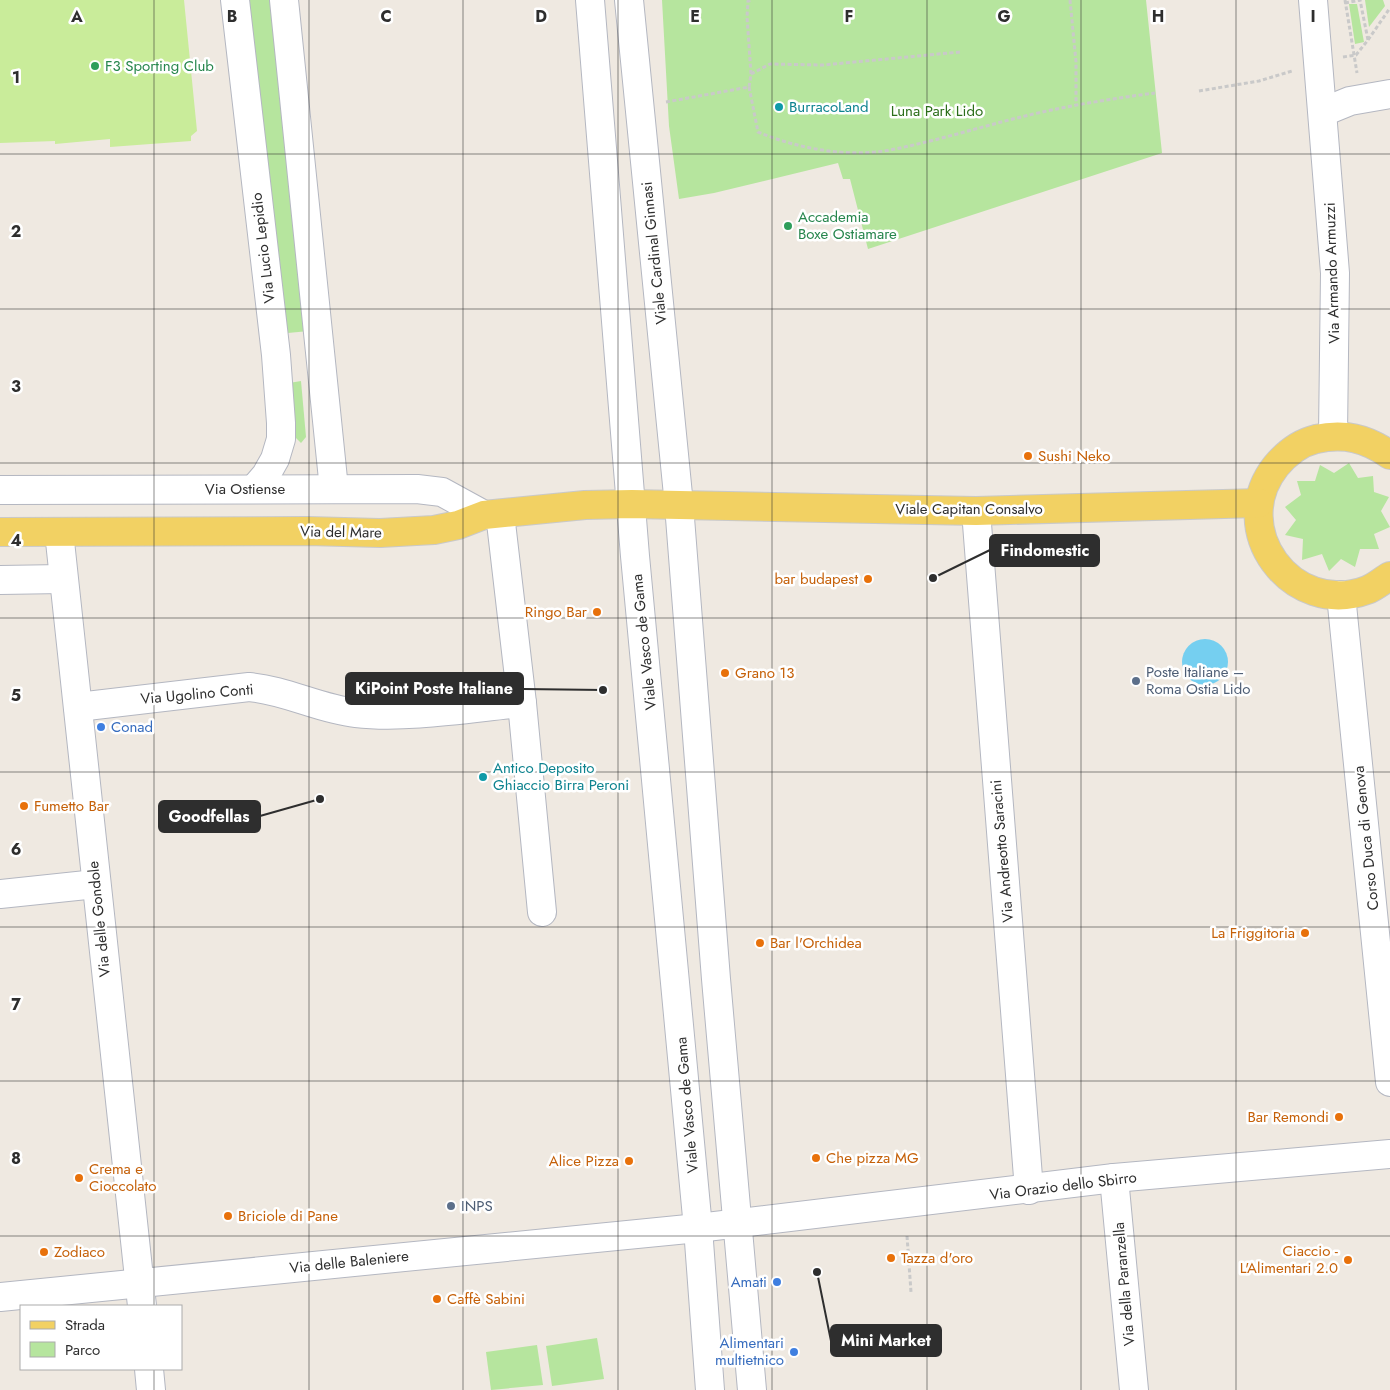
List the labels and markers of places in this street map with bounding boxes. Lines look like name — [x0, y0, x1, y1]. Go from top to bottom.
place label: F3 Sporting Club — [105, 55, 214, 77]
marker: F3 Sporting Club — [89, 60, 101, 72]
place label: BurracoLand — [789, 96, 869, 118]
marker: BurracoLand — [773, 101, 785, 113]
place label: Accademia Boxe Ostiamare — [798, 206, 897, 245]
marker: Accademia Boxe Ostiamare — [782, 220, 794, 232]
place label: Sushi Neko — [1038, 445, 1110, 467]
marker: Sushi Neko — [1022, 450, 1034, 462]
callout: Findomestic — [990, 535, 1099, 566]
place label: bar budapest — [774, 568, 858, 590]
marker: bar budapest — [862, 573, 874, 585]
place label: Ringo Bar — [525, 601, 588, 623]
marker: Ringo Bar — [591, 606, 603, 618]
place label: Poste Italiane – Roma Ostia Lido — [1146, 661, 1251, 700]
place label: Grano 13 — [735, 662, 795, 684]
marker: Grano 13 — [719, 667, 731, 679]
callout: KiPoint Poste Italiane — [346, 673, 523, 704]
marker: Poste Italiane – Roma Ostia Lido — [1130, 675, 1142, 687]
place label: Conad — [111, 716, 153, 738]
marker: Conad — [95, 721, 107, 733]
place label: Antico Deposito Ghiaccio Birra Peroni — [493, 757, 629, 796]
marker: Antico Deposito Ghiaccio Birra Peroni — [477, 771, 489, 783]
place label: Fumetto Bar — [34, 795, 110, 817]
marker: Fumetto Bar — [18, 800, 30, 812]
callout: Goodfellas — [159, 801, 260, 832]
place label: La Friggitoria — [1211, 922, 1295, 944]
marker: La Friggitoria — [1299, 927, 1311, 939]
place label: Bar l'Orchidea — [770, 932, 862, 954]
marker: Bar l'Orchidea — [754, 937, 766, 949]
place label: Bar Remondi — [1247, 1106, 1329, 1128]
marker: Bar Remondi — [1333, 1111, 1345, 1123]
place label: Che pizza MG — [826, 1147, 919, 1169]
place label: Alice Pizza — [549, 1150, 619, 1172]
marker: Che pizza MG — [810, 1152, 822, 1164]
marker: Alice Pizza — [623, 1155, 635, 1167]
place label: Crema e Cioccolato — [89, 1158, 156, 1197]
marker: Crema e Cioccolato — [73, 1172, 85, 1184]
place label: INPS — [461, 1195, 493, 1217]
marker: INPS — [445, 1200, 457, 1212]
place label: Briciole di Pane — [238, 1205, 338, 1227]
marker: Briciole di Pane — [222, 1210, 234, 1222]
place label: Ciaccio - L'Alimentari 2.0 — [1240, 1240, 1339, 1279]
place label: Zodiaco — [54, 1241, 105, 1263]
marker: Zodiaco — [38, 1246, 50, 1258]
place label: Tazza d'oro — [901, 1247, 973, 1269]
marker: Tazza d'oro — [885, 1252, 897, 1264]
marker: Ciaccio - L'Alimentari 2.0 — [1342, 1254, 1354, 1266]
place label: Amati — [731, 1271, 767, 1293]
marker: Amati — [771, 1276, 783, 1288]
place label: Caffè Sabini — [447, 1288, 525, 1310]
marker: Caffè Sabini — [431, 1293, 443, 1305]
callout: Mini Market — [831, 1325, 941, 1356]
place label: Alimentari multietnico — [715, 1332, 784, 1371]
marker: Alimentari multietnico — [788, 1346, 800, 1358]

